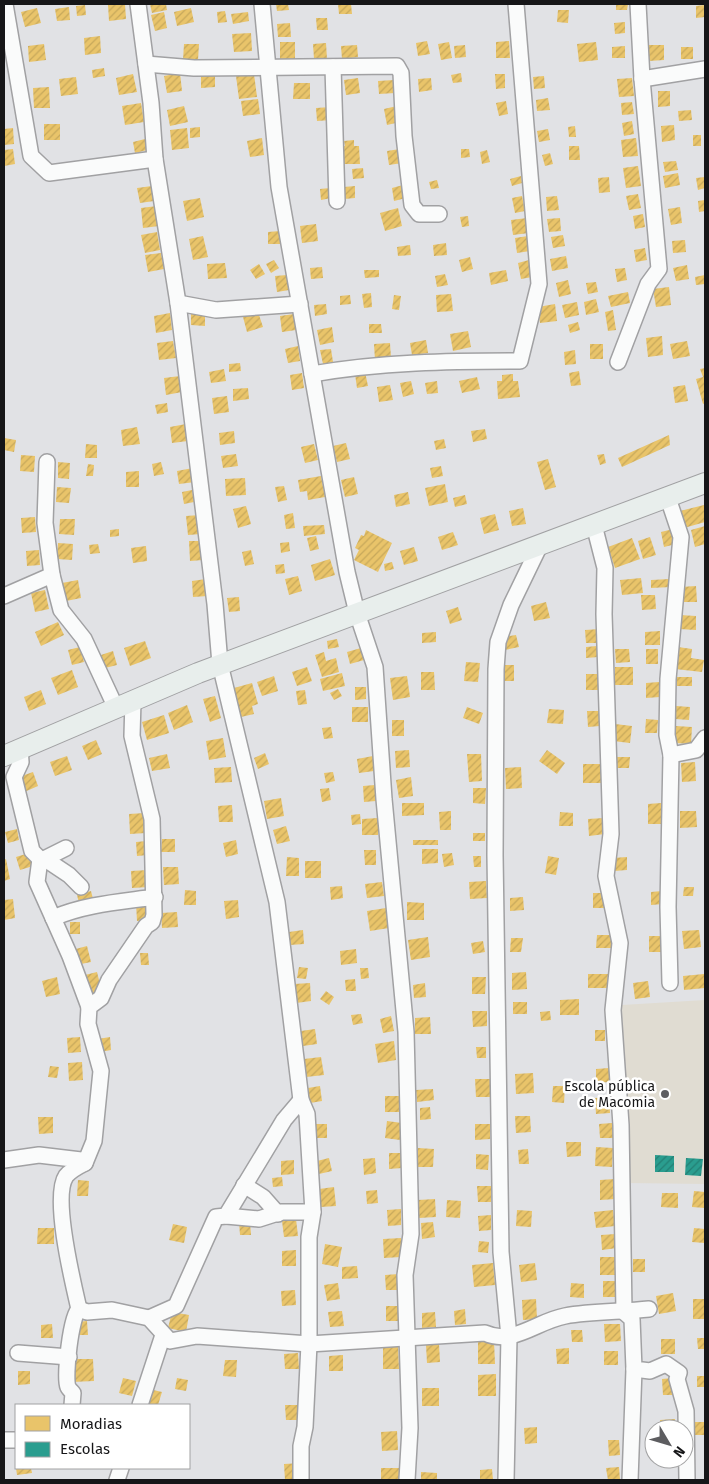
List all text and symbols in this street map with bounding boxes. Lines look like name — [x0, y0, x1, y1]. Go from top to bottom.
place label: Escola pública de Macomia — [564, 1078, 655, 1111]
marker: Escola pública de Macomia — [659, 1088, 671, 1100]
legend — [15, 1404, 190, 1469]
text: Moradias — [60, 1415, 122, 1433]
north arrow — [644, 1419, 694, 1469]
text: Escolas — [60, 1440, 110, 1458]
text: N — [669, 1443, 688, 1461]

